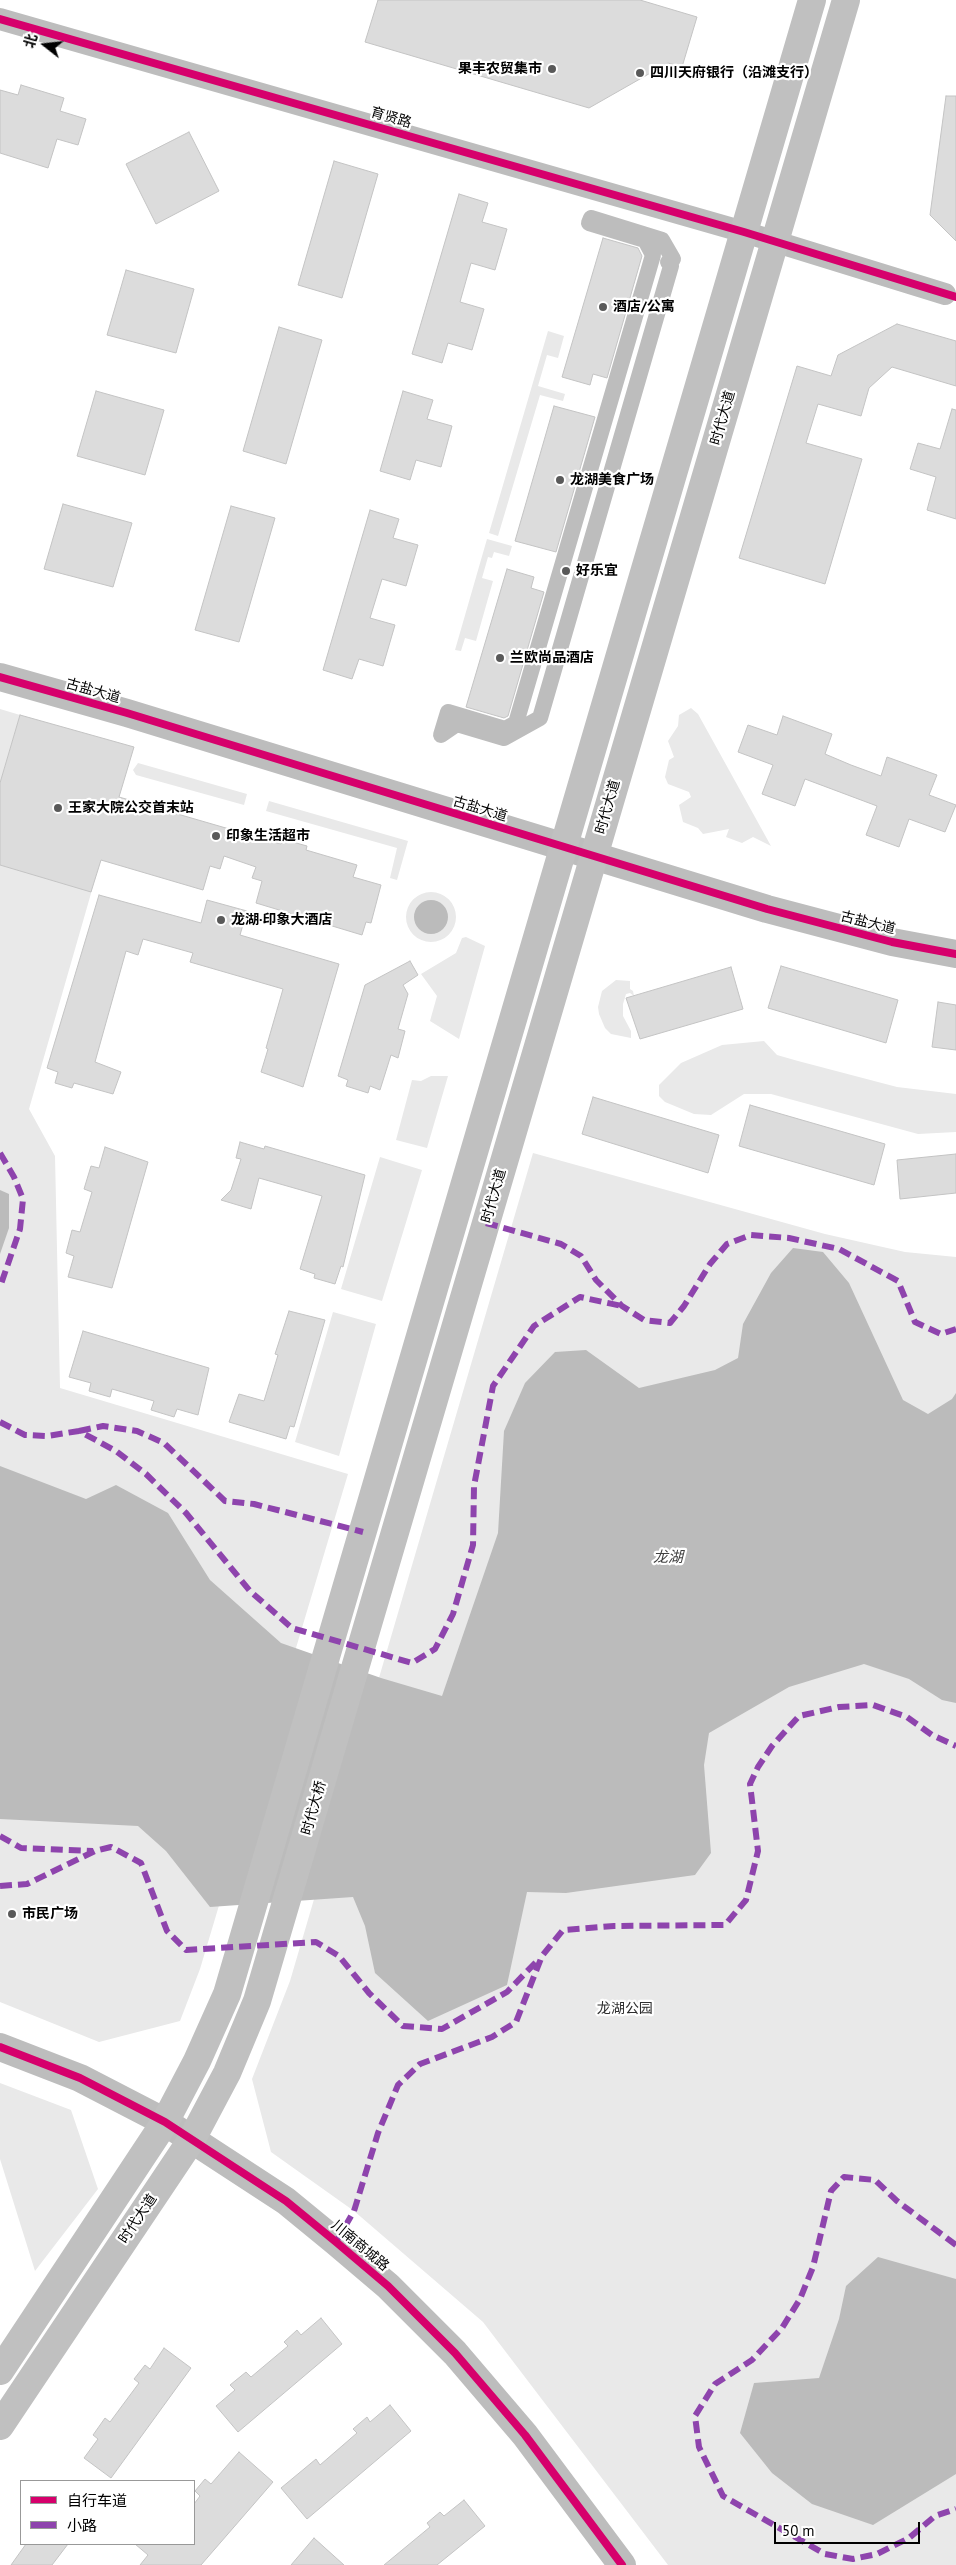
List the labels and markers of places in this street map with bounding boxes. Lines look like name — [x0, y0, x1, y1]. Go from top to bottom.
place label: 果丰农贸集市 — [458, 61, 542, 77]
marker: 果丰农贸集市 — [546, 63, 558, 75]
place label: 四川天府银行（沿滩支行） — [650, 65, 818, 81]
marker: 四川天府银行（沿滩支行） — [634, 67, 646, 79]
place label: 酒店/公寓 — [613, 299, 675, 315]
marker: 酒店/公寓 — [597, 301, 609, 313]
place label: 龙湖美食广场 — [570, 472, 654, 488]
marker: 龙湖美食广场 — [554, 474, 566, 486]
place label: 好乐宜 — [576, 563, 618, 579]
marker: 好乐宜 — [560, 565, 572, 577]
place label: 兰欧尚品酒店 — [510, 650, 594, 666]
marker: 兰欧尚品酒店 — [494, 652, 506, 664]
place label: 王家大院公交首末站 — [68, 800, 194, 816]
marker: 王家大院公交首末站 — [52, 802, 64, 814]
place label: 印象生活超市 — [226, 828, 310, 844]
marker: 印象生活超市 — [210, 830, 222, 842]
place label: 龙湖·印象大酒店 — [231, 912, 333, 928]
marker: 龙湖·印象大酒店 — [215, 914, 227, 926]
place label: 市民广场 — [22, 1906, 78, 1922]
marker: 市民广场 — [6, 1908, 18, 1920]

